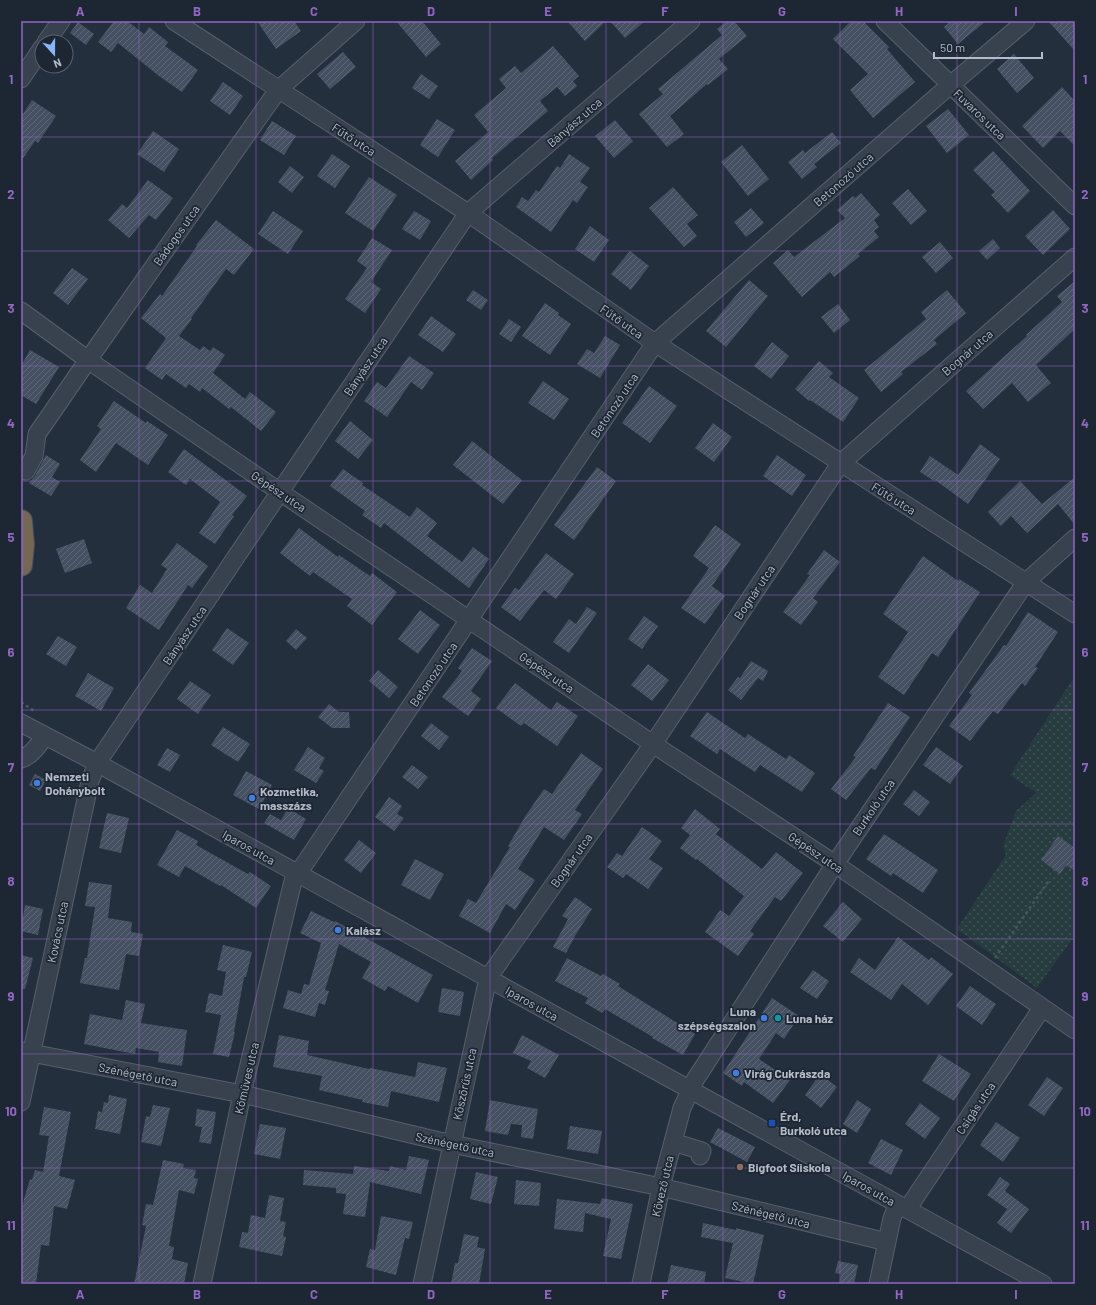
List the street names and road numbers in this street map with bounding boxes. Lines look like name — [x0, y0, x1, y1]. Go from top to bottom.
street label: Fuvaros utca — [951, 86, 1009, 142]
street label: Bányász utca — [544, 94, 604, 150]
street label: Fűtő utca — [330, 120, 378, 158]
street label: Betonozó utca — [810, 149, 876, 209]
street label: Bádogos utca — [150, 202, 202, 268]
street label: Fűtő utca — [598, 301, 646, 341]
street label: Bognár utca — [939, 326, 995, 378]
street label: Bányász utca — [340, 334, 390, 398]
street label: Betonozó utca — [587, 370, 641, 440]
street label: Gépész utca — [249, 468, 309, 514]
street label: Fűtő utca — [869, 479, 919, 517]
street label: Bognár utca — [731, 562, 777, 622]
street label: Bányász utca — [159, 603, 209, 667]
street label: Betonozó utca — [406, 639, 460, 709]
street label: Gépész utca — [517, 649, 577, 695]
street label: Burkoló utca — [849, 776, 897, 838]
street label: Iparos utca — [220, 827, 278, 867]
street label: Gépész utca — [786, 829, 846, 875]
street label: Bognár utca — [547, 830, 595, 890]
street label: Kovács utca — [44, 900, 70, 964]
street label: Iparos utca — [503, 983, 561, 1023]
street label: Kőműves utca — [231, 1041, 261, 1115]
street label: Köszörűs utca — [450, 1047, 478, 1121]
street label: Szénégető utca — [97, 1059, 179, 1089]
street label: Csigás utca — [952, 1079, 998, 1137]
street label: Szénégető utca — [414, 1129, 496, 1159]
street label: Kövező utca — [648, 1154, 676, 1218]
street label: Iparos utca — [840, 1168, 898, 1208]
street label: Szénégető utca — [730, 1197, 812, 1231]

